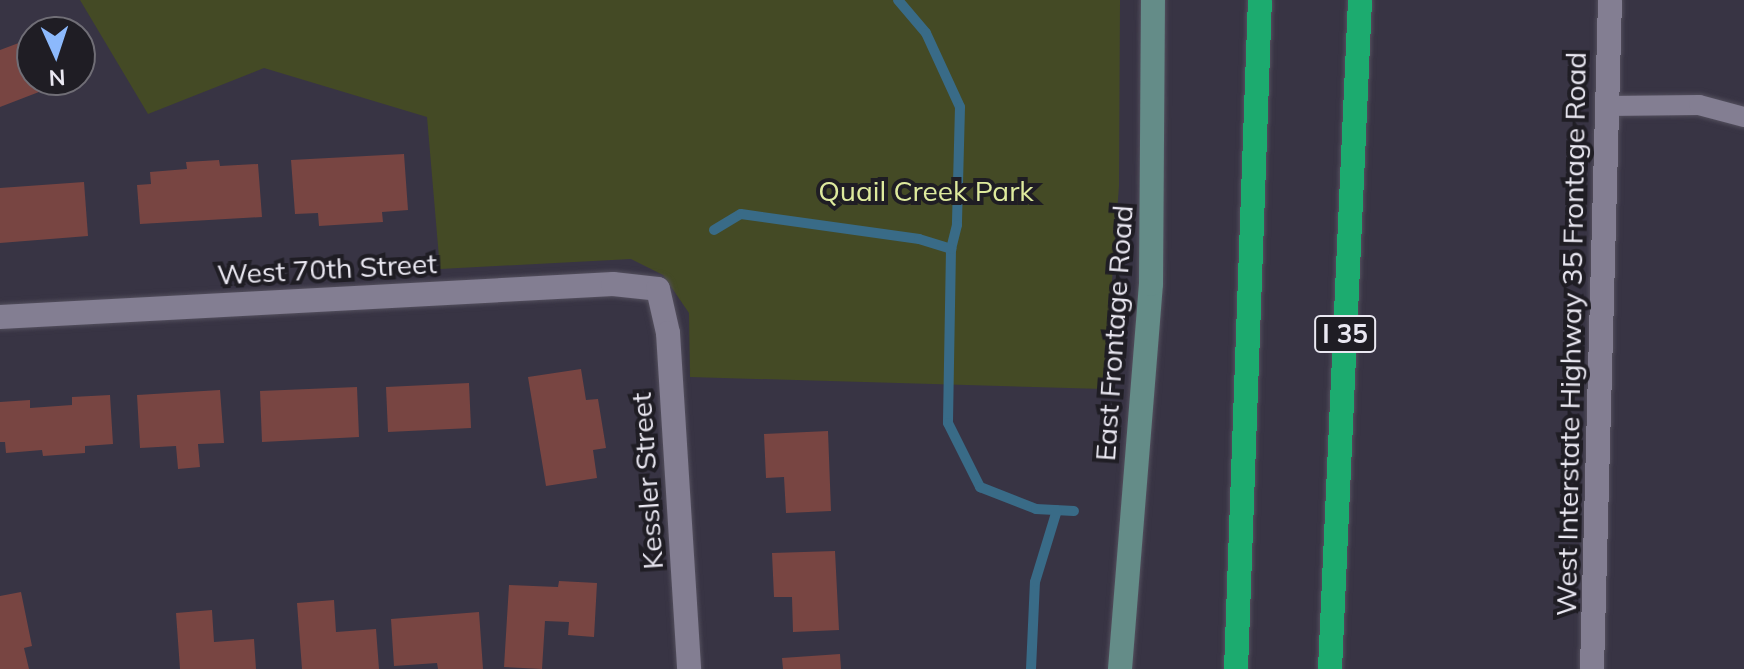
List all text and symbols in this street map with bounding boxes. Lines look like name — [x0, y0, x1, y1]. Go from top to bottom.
north arrow — [16, 16, 96, 96]
street label: West Interstate Highway 35 Frontage Road — [1549, 52, 1593, 616]
text: N — [48, 64, 66, 92]
park label: Quail Creek Park — [818, 174, 1034, 208]
street label: East Frontage Road — [1088, 204, 1140, 462]
street label: West 70th Street — [216, 246, 438, 292]
road number: I 35 — [1313, 312, 1377, 356]
street label: Kessler Street — [624, 391, 670, 571]

